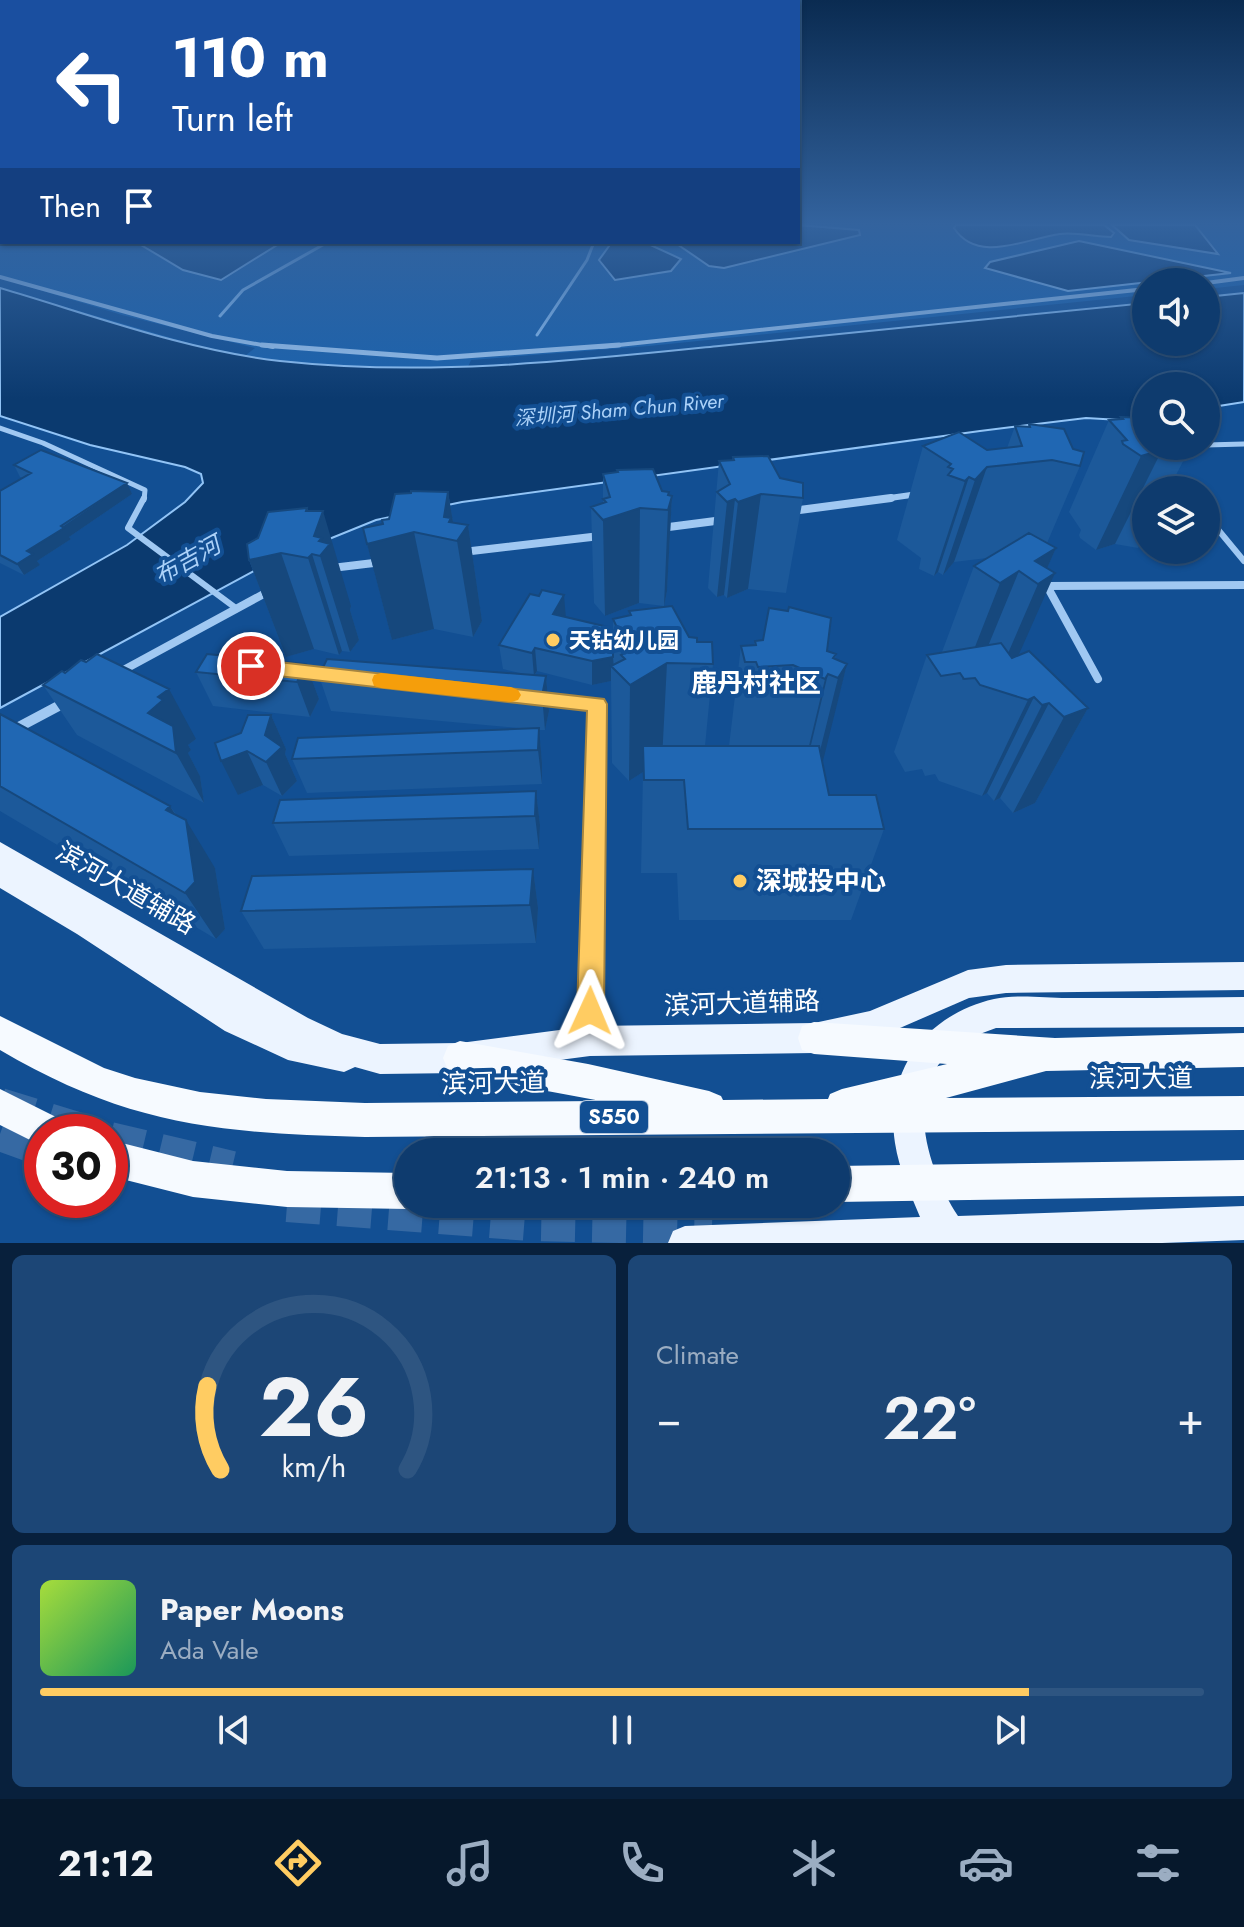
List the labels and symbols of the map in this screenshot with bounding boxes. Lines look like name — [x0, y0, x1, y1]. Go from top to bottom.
water label: 深圳河 Sham Chun River — [513, 386, 726, 434]
water label: 布吉河 — [147, 525, 230, 593]
place label: 天钻幼儿园 — [569, 624, 679, 656]
marker: 天钻幼儿园 — [544, 631, 562, 649]
pin — [217, 632, 285, 700]
district label: 鹿丹村社区 — [691, 664, 821, 702]
street label: 滨河大道辅路 — [49, 833, 203, 943]
place label: 深城投中心 — [756, 862, 886, 900]
marker: 深城投中心 — [731, 872, 749, 890]
position arrow — [548, 969, 632, 1053]
street label: 滨河大道辅路 — [663, 981, 821, 1025]
street label: 滨河大道 — [1089, 1059, 1193, 1097]
street label: 滨河大道 — [441, 1063, 545, 1103]
road number: S550 — [580, 1101, 648, 1133]
speed limit sign: 30 — [24, 1114, 128, 1218]

